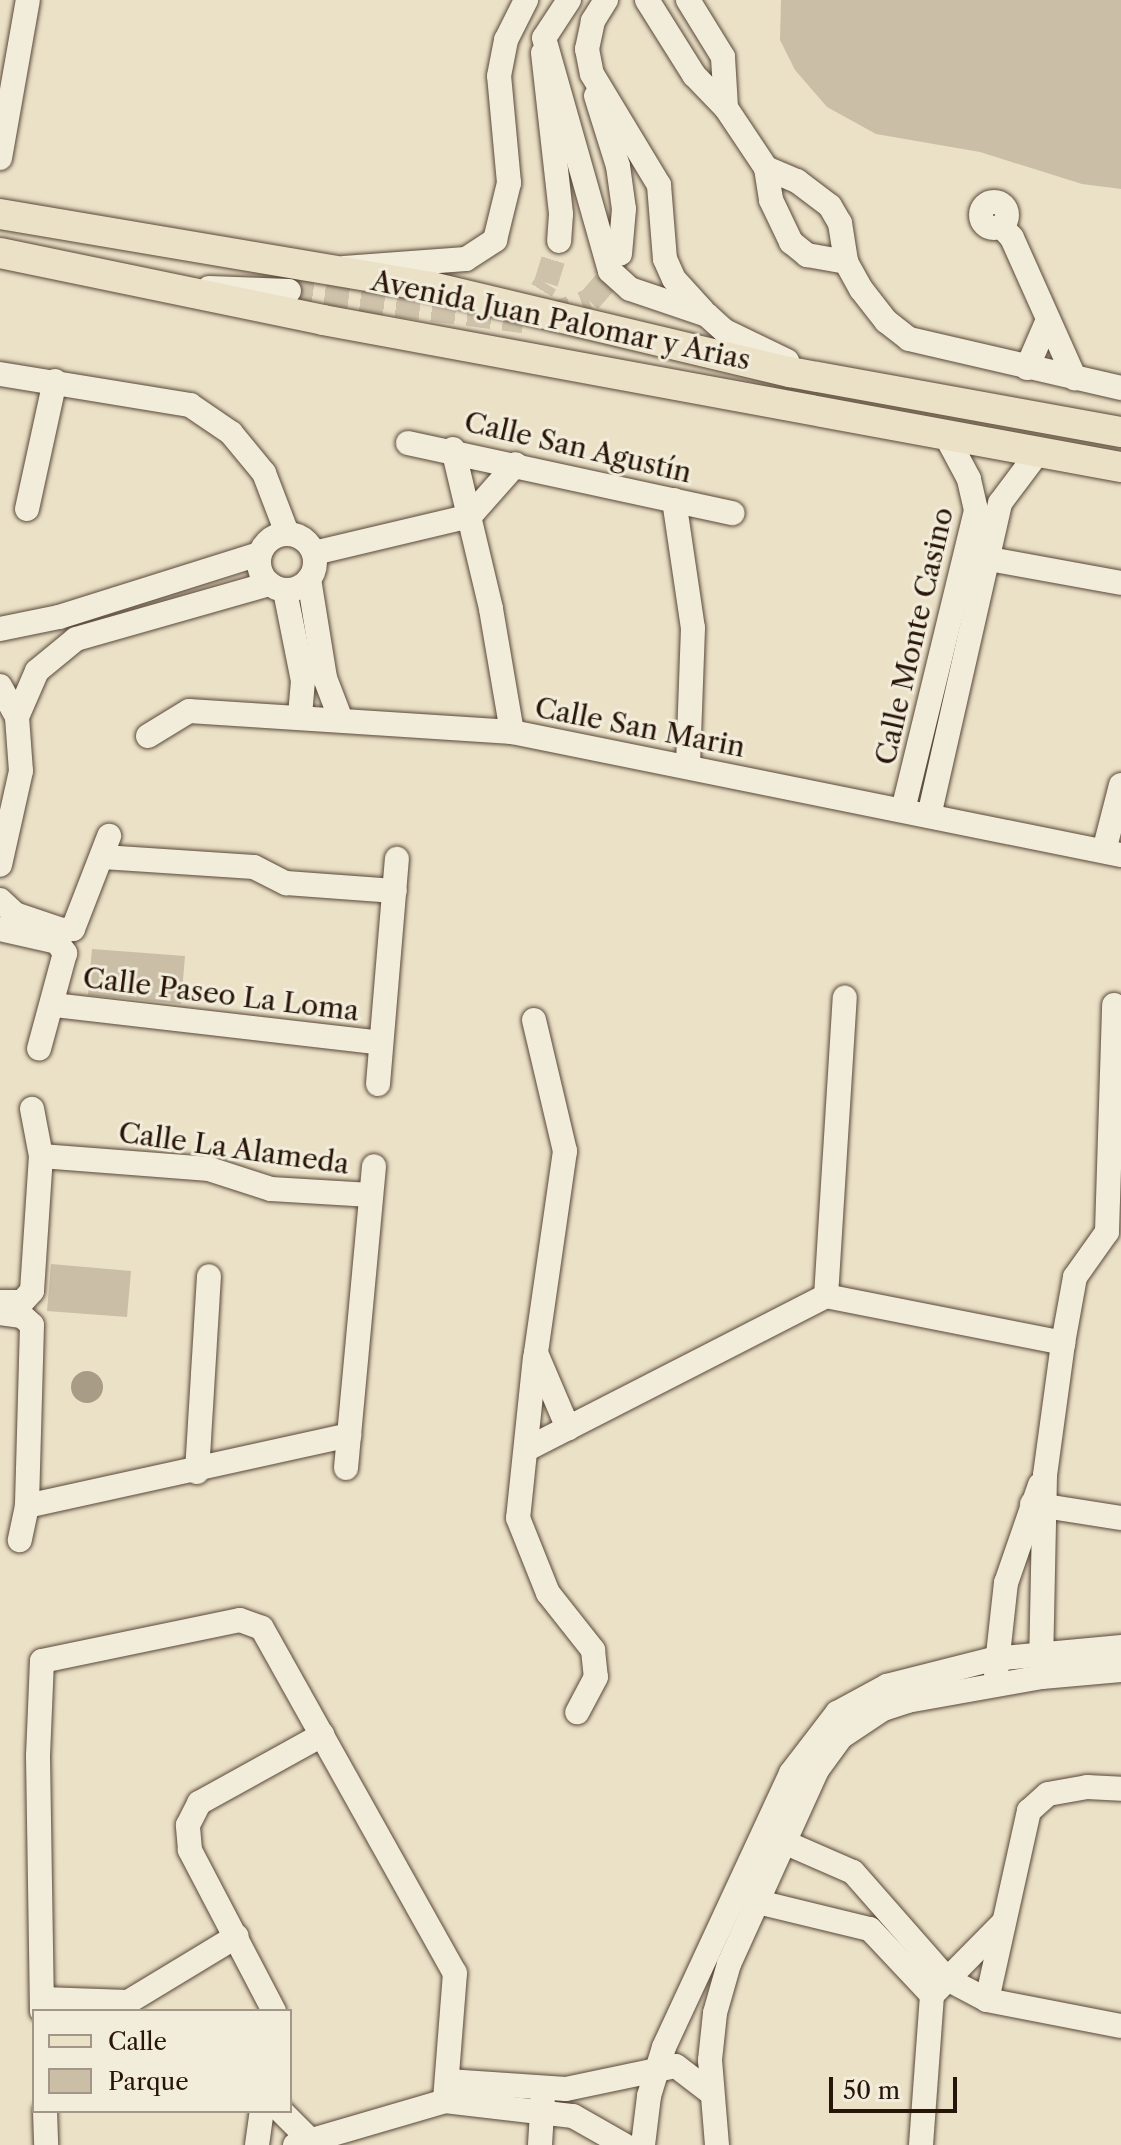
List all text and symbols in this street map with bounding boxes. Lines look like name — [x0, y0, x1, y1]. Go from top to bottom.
street label: Avenida Juan Palomar y Arias — [366, 263, 756, 377]
street label: Calle San Agustín — [461, 404, 695, 490]
street label: Calle Monte Casino — [868, 504, 960, 768]
street label: Calle San Marin — [532, 690, 748, 764]
street label: Calle Paseo La Loma — [81, 960, 361, 1028]
street label: Calle La Alameda — [116, 1115, 352, 1181]
legend — [32, 2009, 292, 2113]
text: Calle — [108, 2027, 167, 2056]
scale bar — [833, 2061, 961, 2111]
text: Parque — [108, 2067, 189, 2096]
text: 50 m — [843, 2076, 900, 2105]

